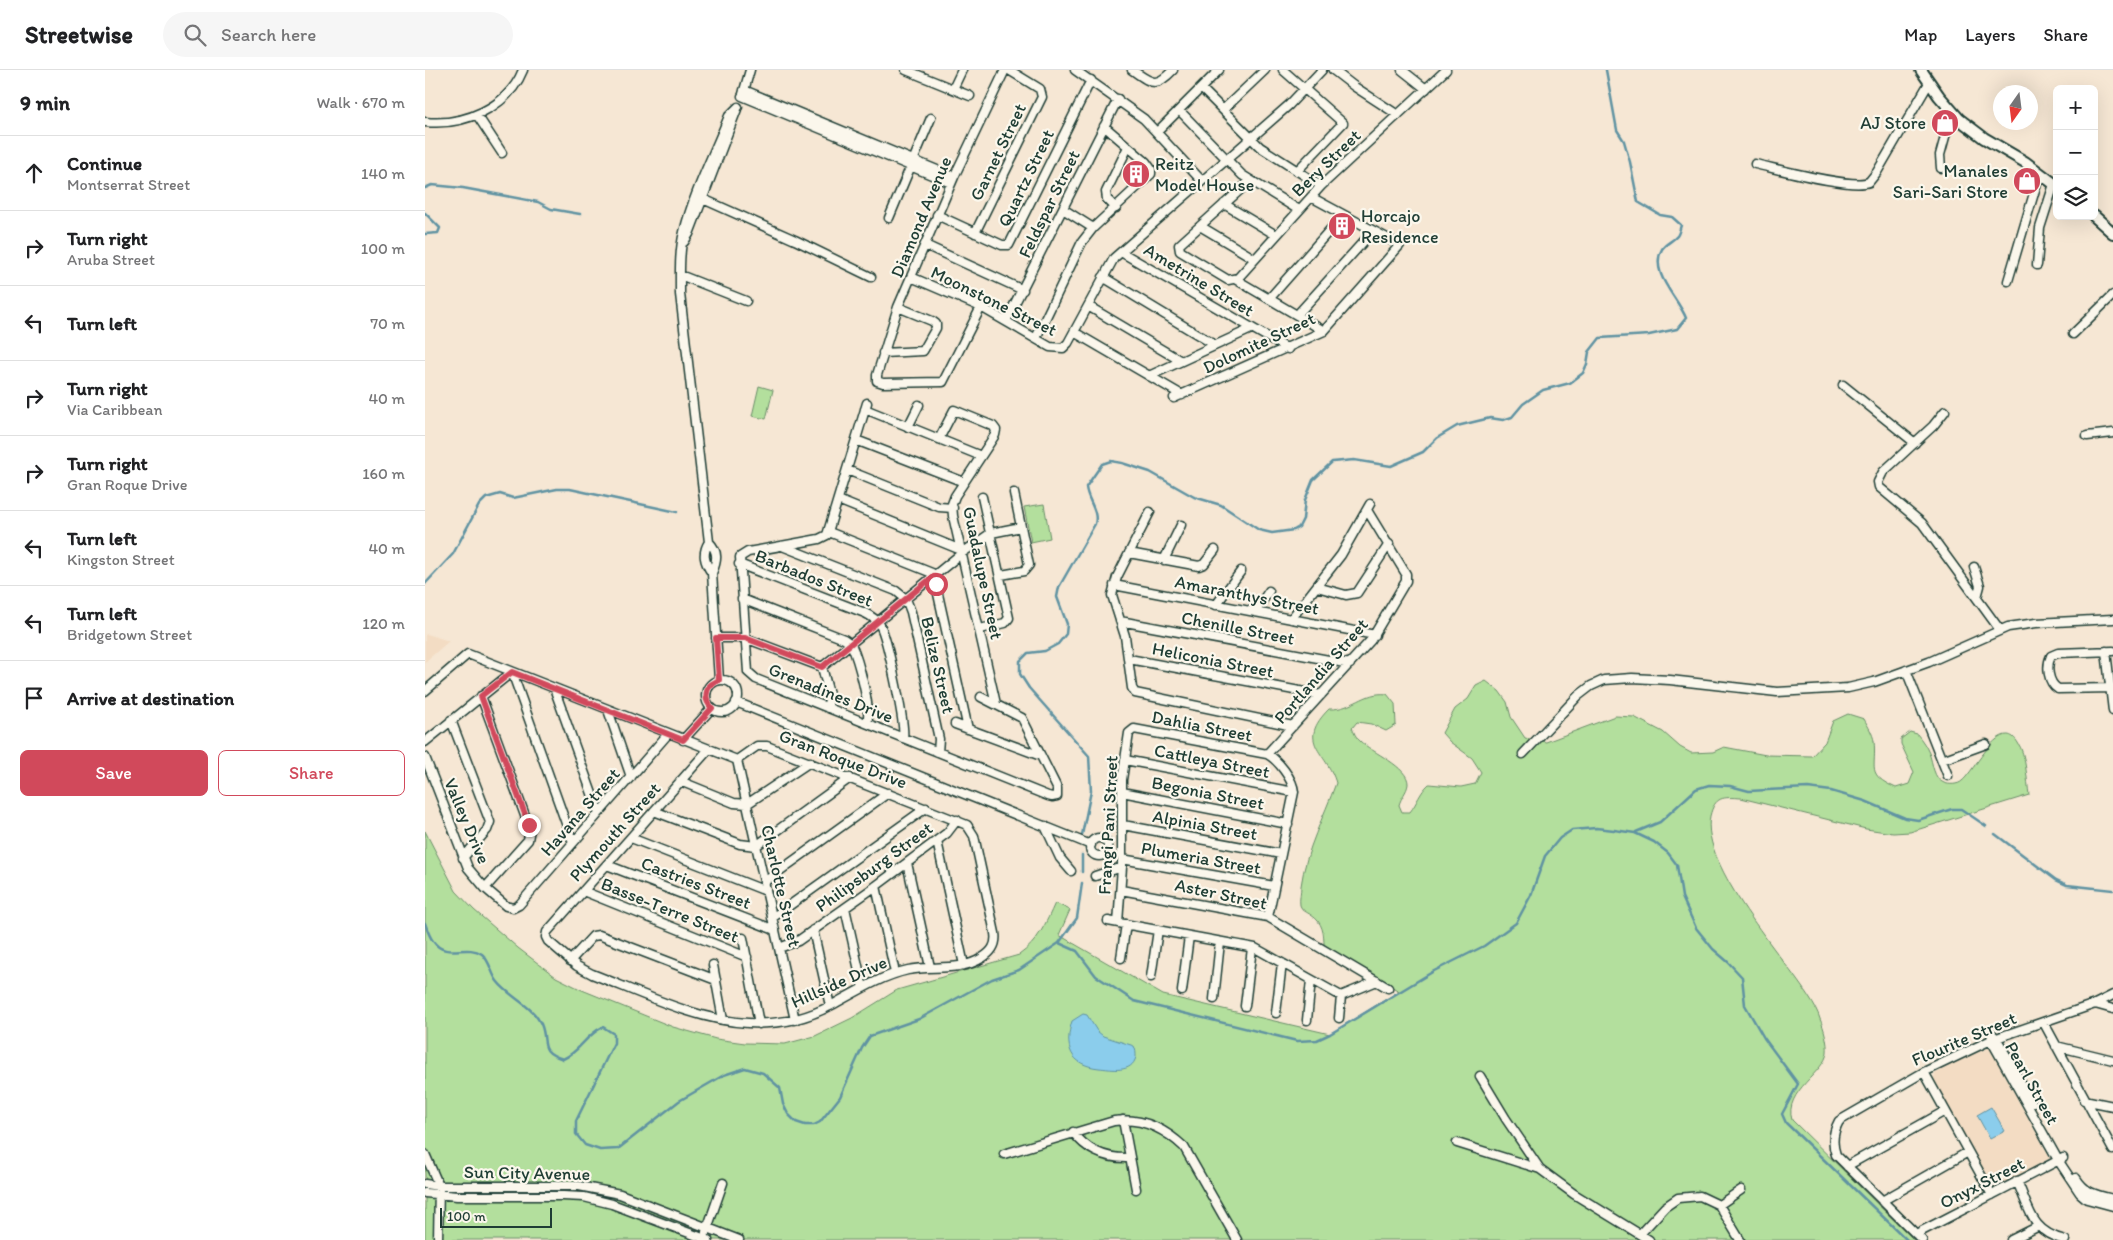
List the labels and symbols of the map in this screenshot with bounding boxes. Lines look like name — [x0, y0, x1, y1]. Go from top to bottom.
north arrow — [1993, 85, 2038, 130]
street label: Garnet Street — [965, 100, 1031, 204]
shop icon: AJ Store — [1930, 108, 1960, 138]
place label: AJ Store — [1860, 112, 1926, 134]
street label: Bery Street — [1287, 124, 1365, 201]
street label: Quartz Street — [993, 125, 1059, 230]
street label: Feldspar Street — [1013, 146, 1085, 262]
street label: Diamond Avenue — [886, 153, 956, 281]
place label: Reitz Model House — [1155, 153, 1254, 196]
building icon: Reitz Model House — [1121, 159, 1151, 189]
place label: Manales Sari-Sari Store — [1893, 160, 2008, 203]
shop icon: Manales Sari-Sari Store — [2012, 166, 2042, 196]
place label: Horcajo Residence — [1361, 205, 1439, 248]
building icon: Horcajo Residence — [1327, 211, 1357, 241]
street label: Ametrine Street — [1140, 239, 1258, 322]
street label: Moonstone Street — [927, 261, 1061, 341]
street label: Dolomite Street — [1199, 307, 1319, 379]
street label: Guadalupe Street — [958, 504, 1008, 642]
street label: Barbados Street — [752, 544, 876, 612]
street label: Amaranthys Street — [1173, 570, 1321, 620]
route start — [925, 573, 948, 596]
street label: Chenille Street — [1180, 606, 1297, 650]
street label: Belize Street — [916, 614, 960, 716]
street label: Portlandia Street — [1269, 614, 1373, 728]
street label: Heliconia Street — [1150, 637, 1276, 683]
street label: Grenadines Drive — [765, 658, 897, 728]
street label: Dahlia Street — [1150, 705, 1254, 747]
street label: Gran Roque Drive — [776, 724, 910, 794]
street label: Cattleya Street — [1152, 739, 1272, 783]
street label: Frangi Pani Street — [1093, 755, 1123, 895]
street label: Havana Street — [536, 763, 624, 861]
street label: Begonia Street — [1150, 771, 1266, 815]
street label: Valley Drive — [439, 775, 495, 867]
street label: Plymouth Street — [565, 778, 665, 886]
street label: Alpinia Street — [1151, 805, 1259, 845]
route end — [518, 814, 541, 837]
street label: Philipsburg Street — [811, 817, 937, 917]
street label: Charlotte Street — [756, 823, 806, 949]
street label: Plumeria Street — [1139, 837, 1263, 879]
street label: Castries Street — [638, 852, 754, 914]
street label: Basse-Terre Street — [598, 872, 742, 948]
street label: Aster Street — [1173, 873, 1269, 915]
street label: Hillside Drive — [788, 951, 890, 1013]
street label: Flourite Street — [1908, 1007, 2020, 1071]
street label: Pearl Street — [2000, 1038, 2064, 1129]
street label: Onyx Street — [1936, 1152, 2028, 1214]
street label: Sun City Avenue — [464, 1161, 590, 1185]
scale bar — [440, 1205, 553, 1228]

